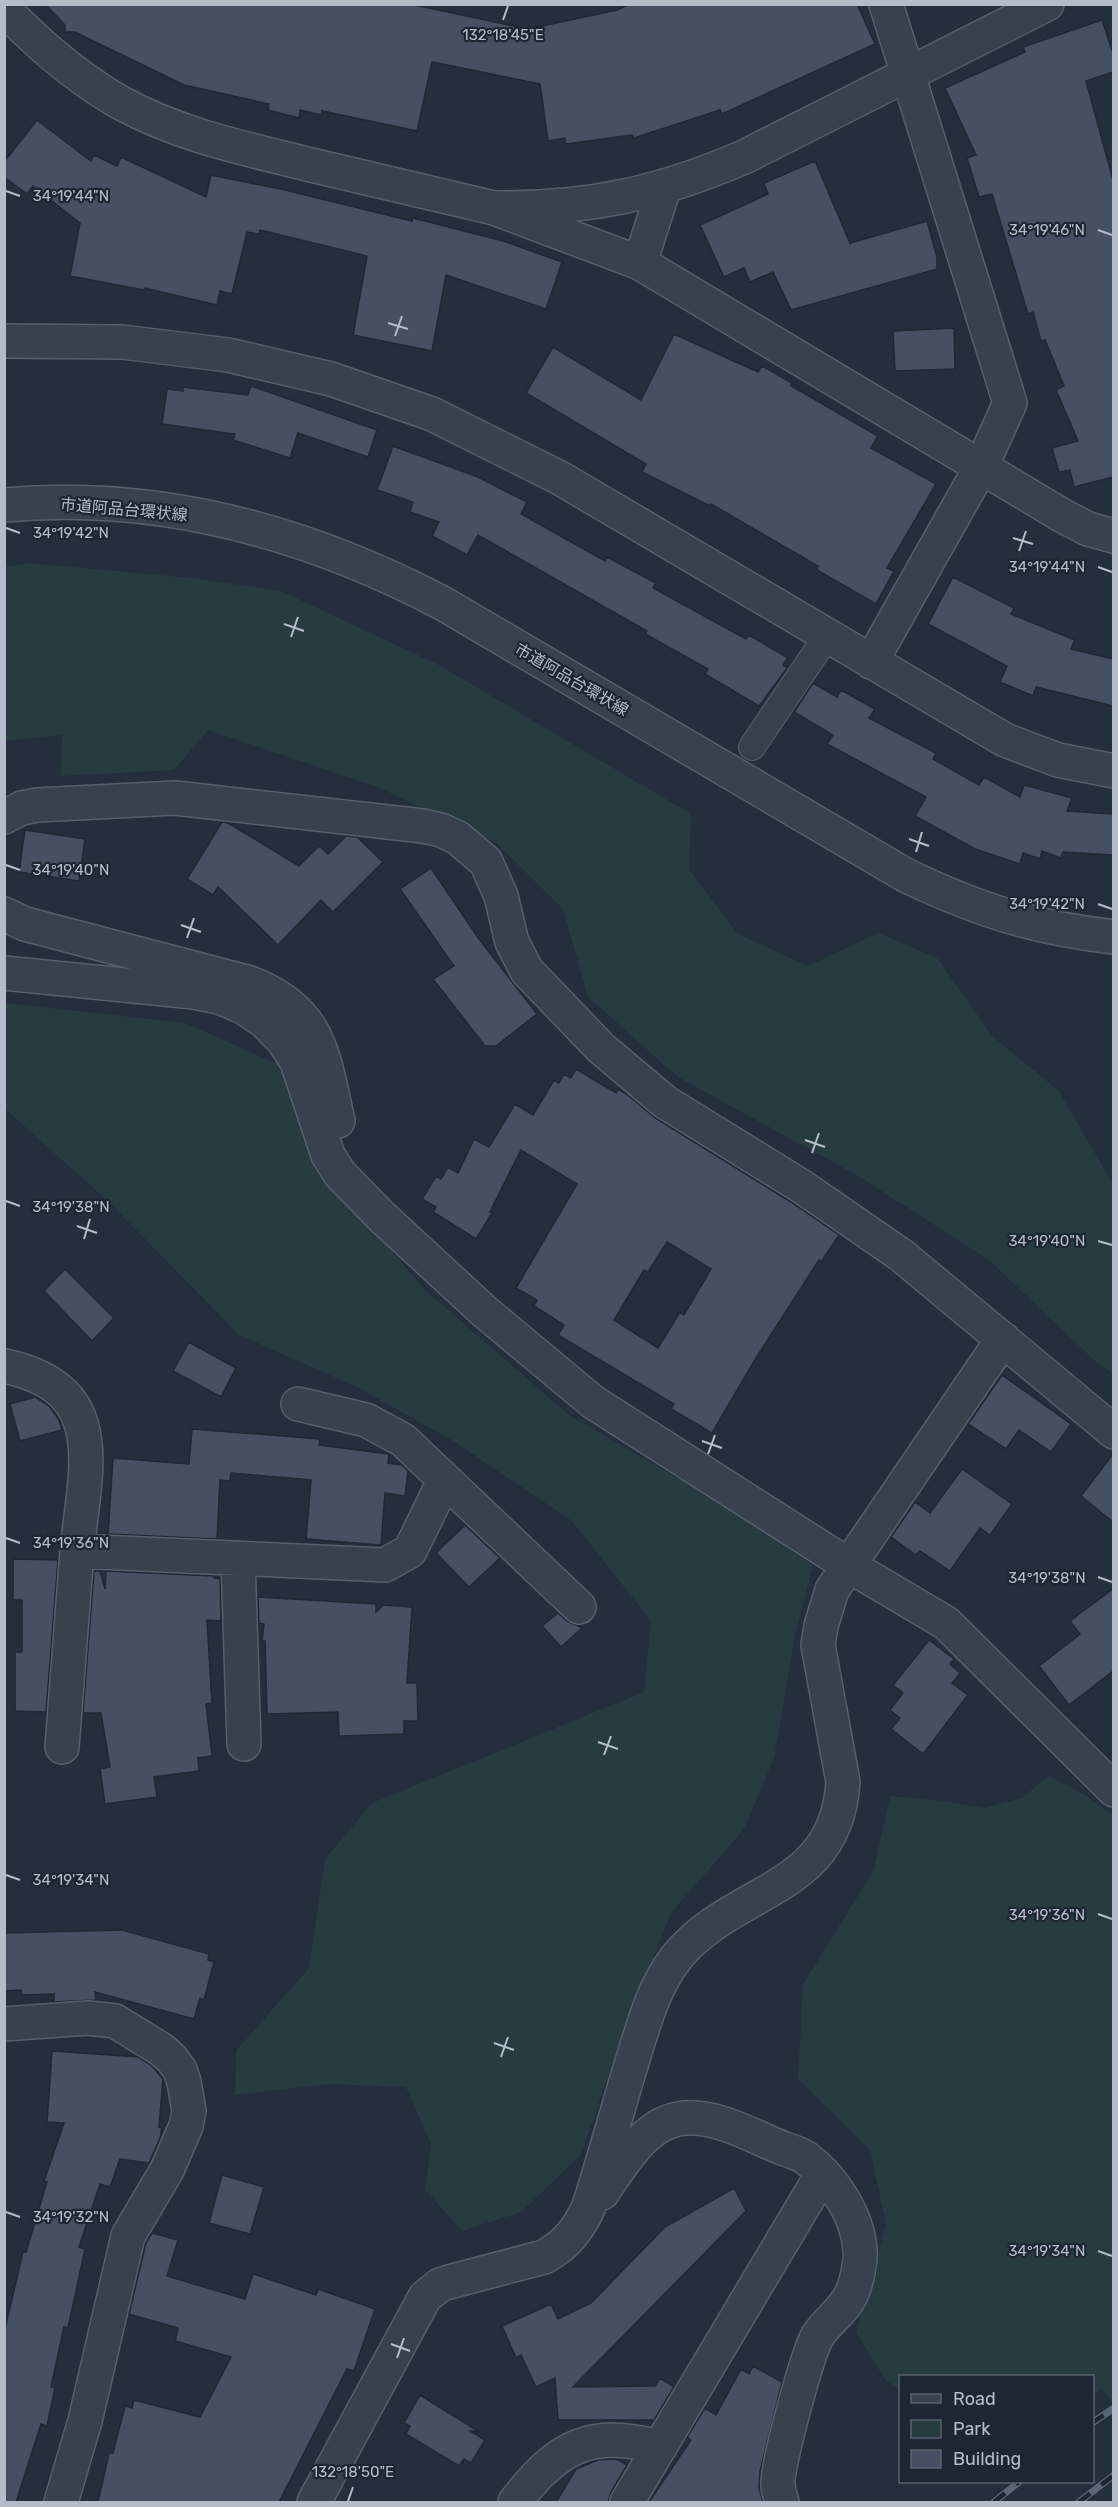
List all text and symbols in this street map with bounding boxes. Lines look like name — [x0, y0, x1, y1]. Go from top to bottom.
text: 132°18'45"E — [462, 26, 544, 44]
text: 34°19'44"N — [33, 187, 109, 205]
text: 34°19'46"N — [1009, 221, 1085, 239]
street label: 市道阿品台環状線 — [59, 494, 189, 525]
text: 34°19'42"N — [33, 524, 109, 542]
text: 34°19'44"N — [1009, 558, 1085, 576]
street label: 市道阿品台環状線 — [512, 639, 632, 720]
text: 34°19'40"N — [33, 861, 109, 879]
text: 34°19'42"N — [1009, 895, 1085, 913]
text: 34°19'38"N — [32, 1198, 110, 1216]
text: 34°19'40"N — [1009, 1232, 1085, 1250]
text: 34°19'36"N — [33, 1534, 109, 1552]
text: 34°19'38"N — [1008, 1569, 1086, 1587]
text: 34°19'34"N — [33, 1871, 109, 1889]
text: 34°19'36"N — [1009, 1906, 1085, 1924]
text: 34°19'32"N — [33, 2208, 109, 2226]
text: 34°19'34"N — [1009, 2242, 1085, 2260]
legend — [899, 2375, 1094, 2483]
text: Road — [953, 2388, 996, 2410]
text: Park — [953, 2418, 991, 2440]
text: Building — [953, 2448, 1021, 2470]
text: 132°18'50"E — [312, 2463, 394, 2481]

